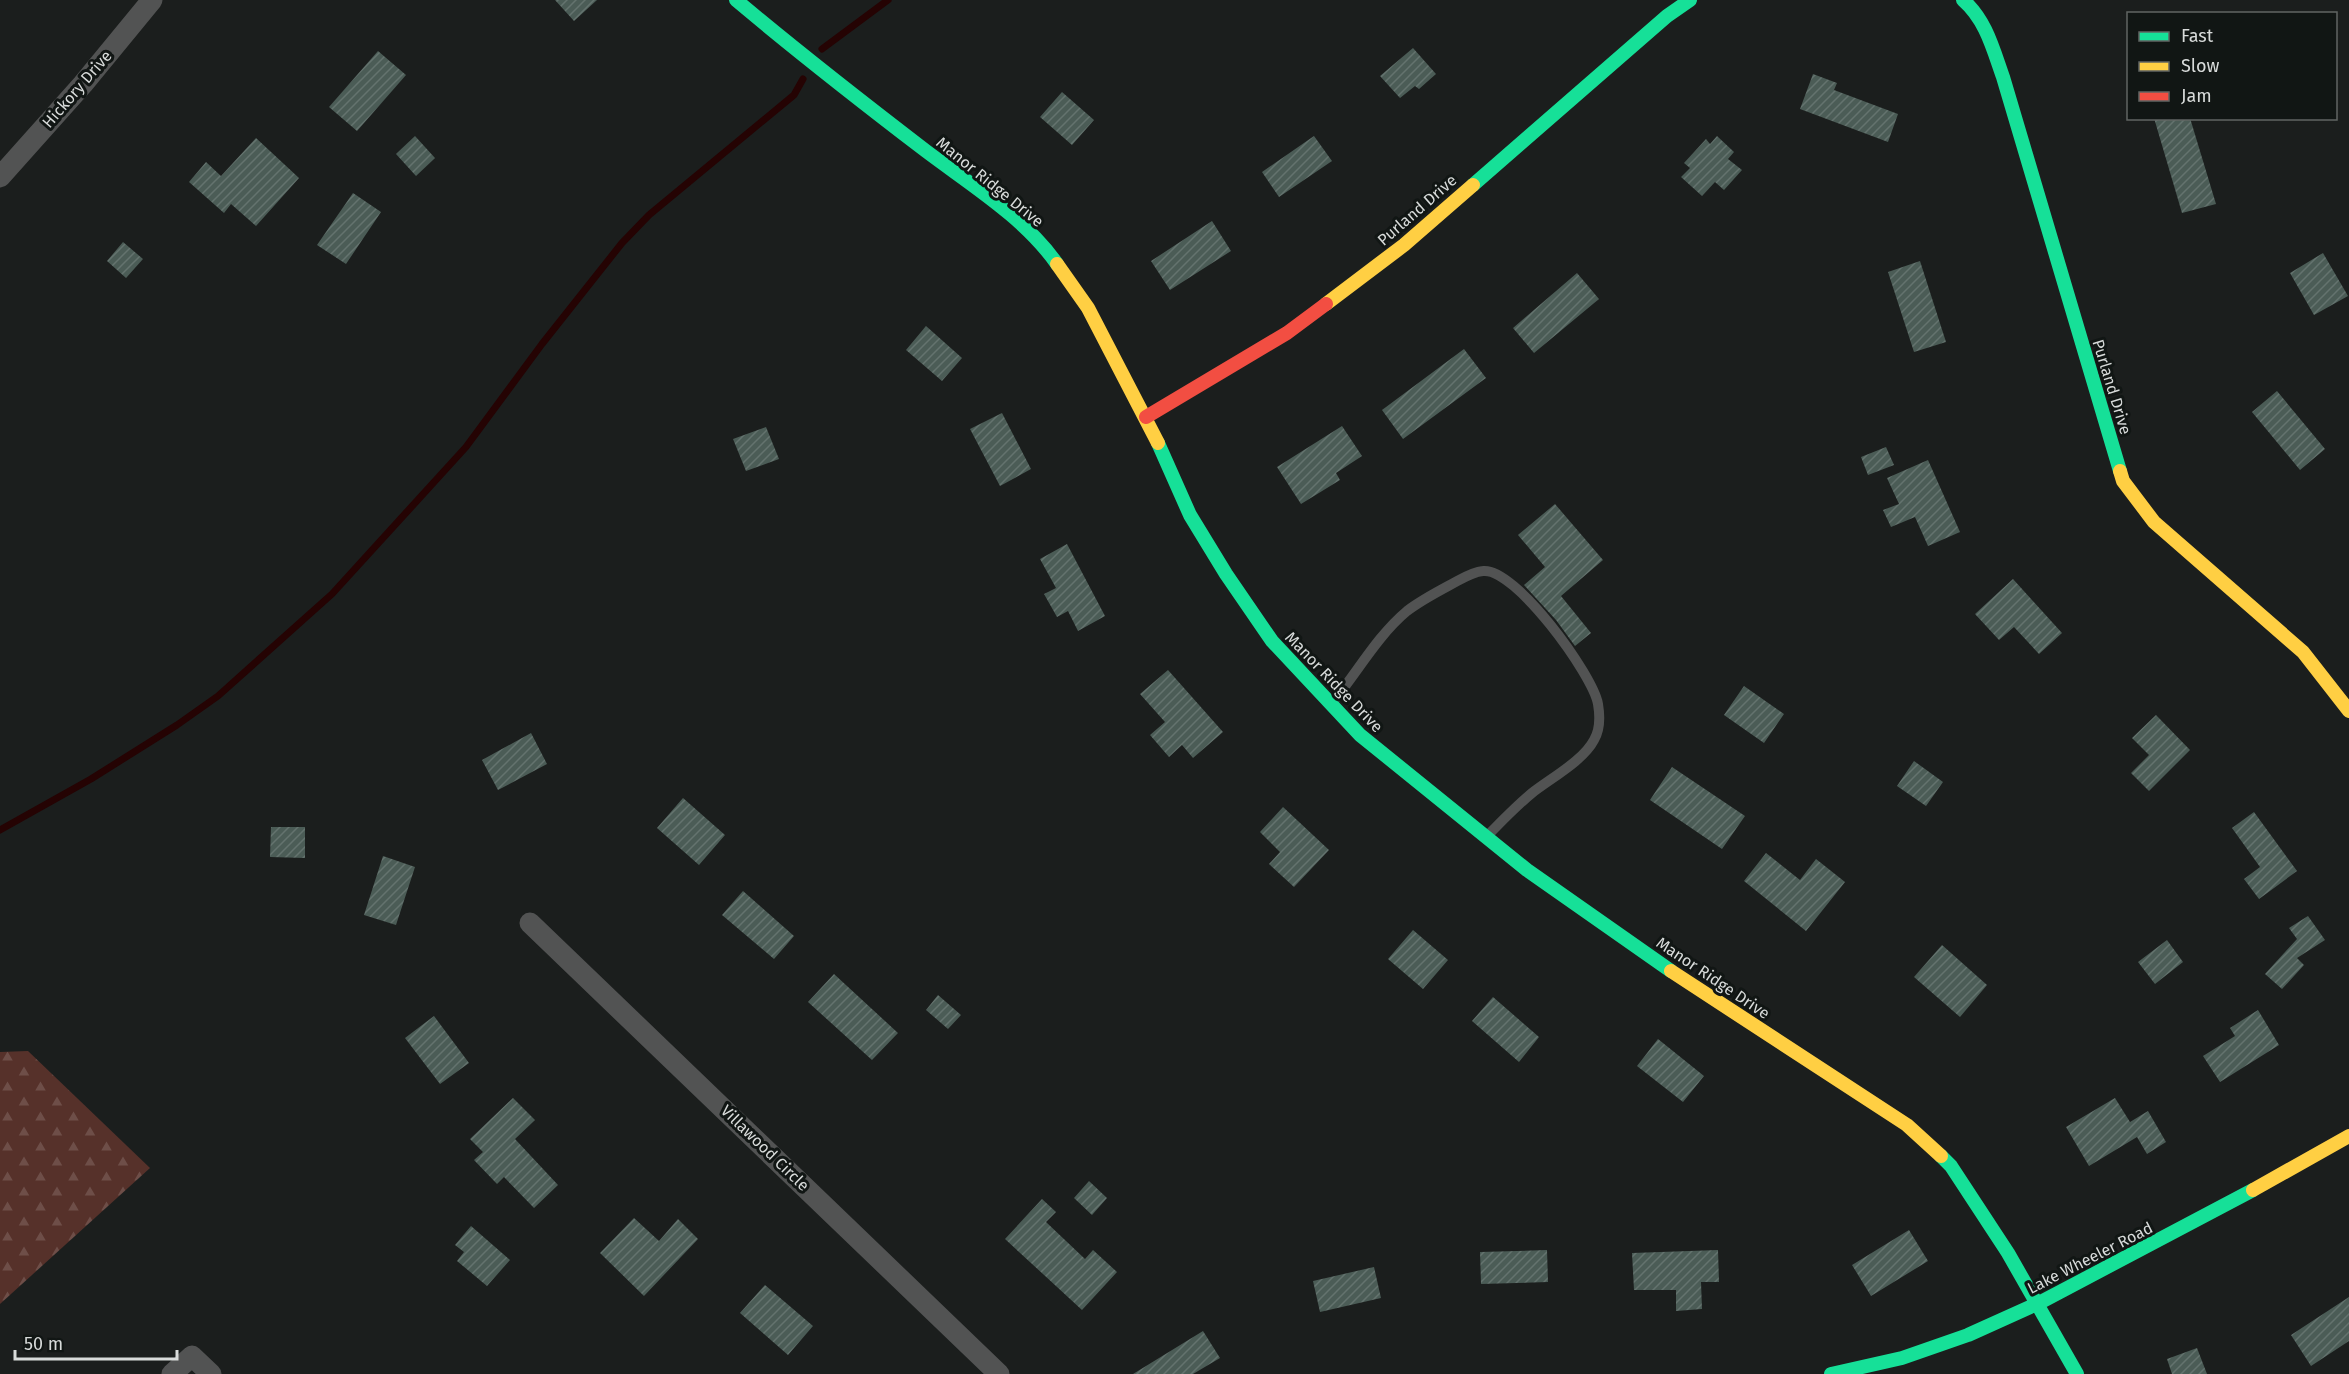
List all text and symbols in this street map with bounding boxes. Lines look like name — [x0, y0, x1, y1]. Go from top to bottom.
legend — [2127, 12, 2337, 120]
text: Fast — [2181, 25, 2214, 47]
street label: Hickory Drive — [38, 46, 116, 132]
text: Slow — [2181, 55, 2220, 77]
text: Jam — [2181, 85, 2212, 107]
street label: Manor Ridge Drive — [932, 133, 1048, 231]
street label: Purland Drive — [1374, 171, 1460, 249]
street label: Purland Drive — [2089, 337, 2135, 437]
street label: Manor Ridge Drive — [1281, 628, 1387, 736]
street label: Manor Ridge Drive — [1653, 933, 1773, 1023]
street label: Villawood Circle — [717, 1101, 813, 1195]
street label: Lake Wheeler Road — [2024, 1218, 2156, 1298]
scale bar — [15, 1323, 177, 1361]
text: 50 m — [24, 1333, 63, 1355]

